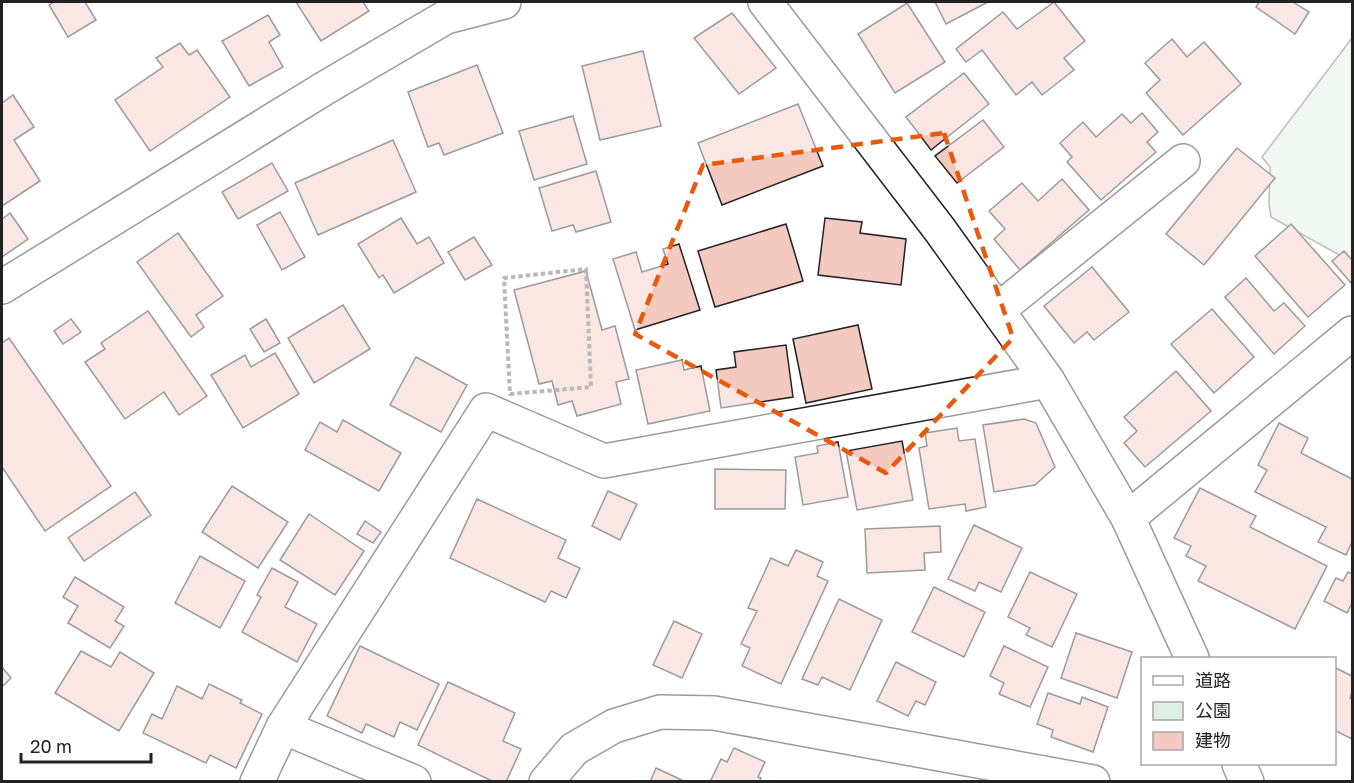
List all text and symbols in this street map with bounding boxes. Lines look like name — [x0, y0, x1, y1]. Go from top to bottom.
legend — [1141, 657, 1336, 765]
text: 道路 — [1195, 669, 1231, 691]
text: 公園 — [1195, 699, 1231, 721]
scale bar — [21, 726, 152, 764]
text: 建物 — [1195, 729, 1231, 751]
text: 20 m — [30, 735, 72, 757]

